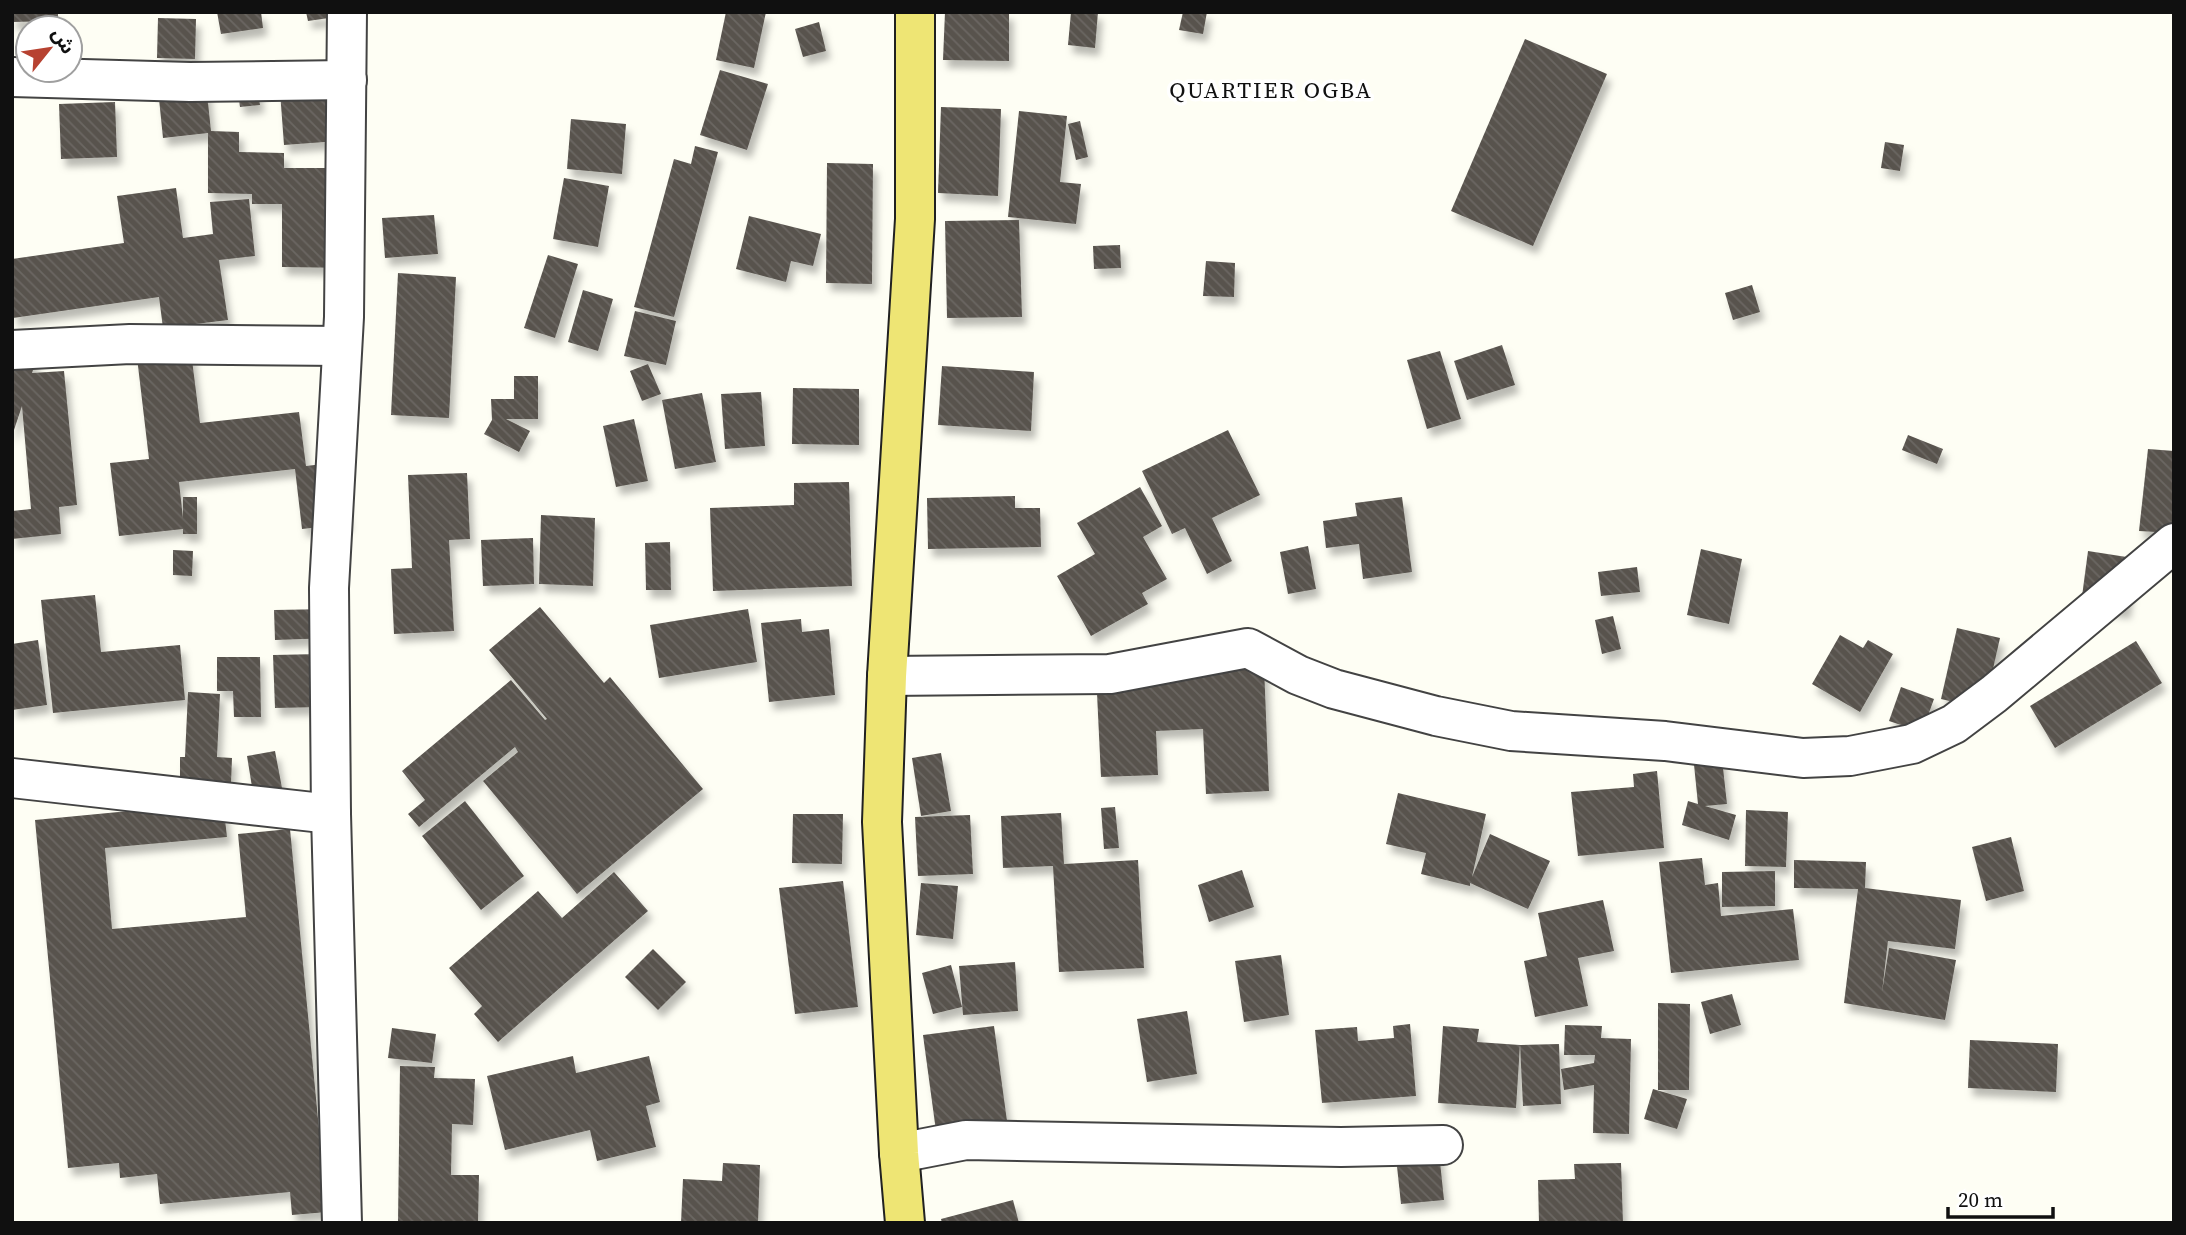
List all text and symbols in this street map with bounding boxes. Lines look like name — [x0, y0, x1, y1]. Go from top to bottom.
north arrow — [14, 14, 84, 84]
text: ش — [46, 23, 81, 58]
district label: QUARTIER OGBA — [1169, 74, 1373, 106]
scale bar — [1948, 1176, 2053, 1220]
text: 20 m — [1958, 1185, 2003, 1214]

